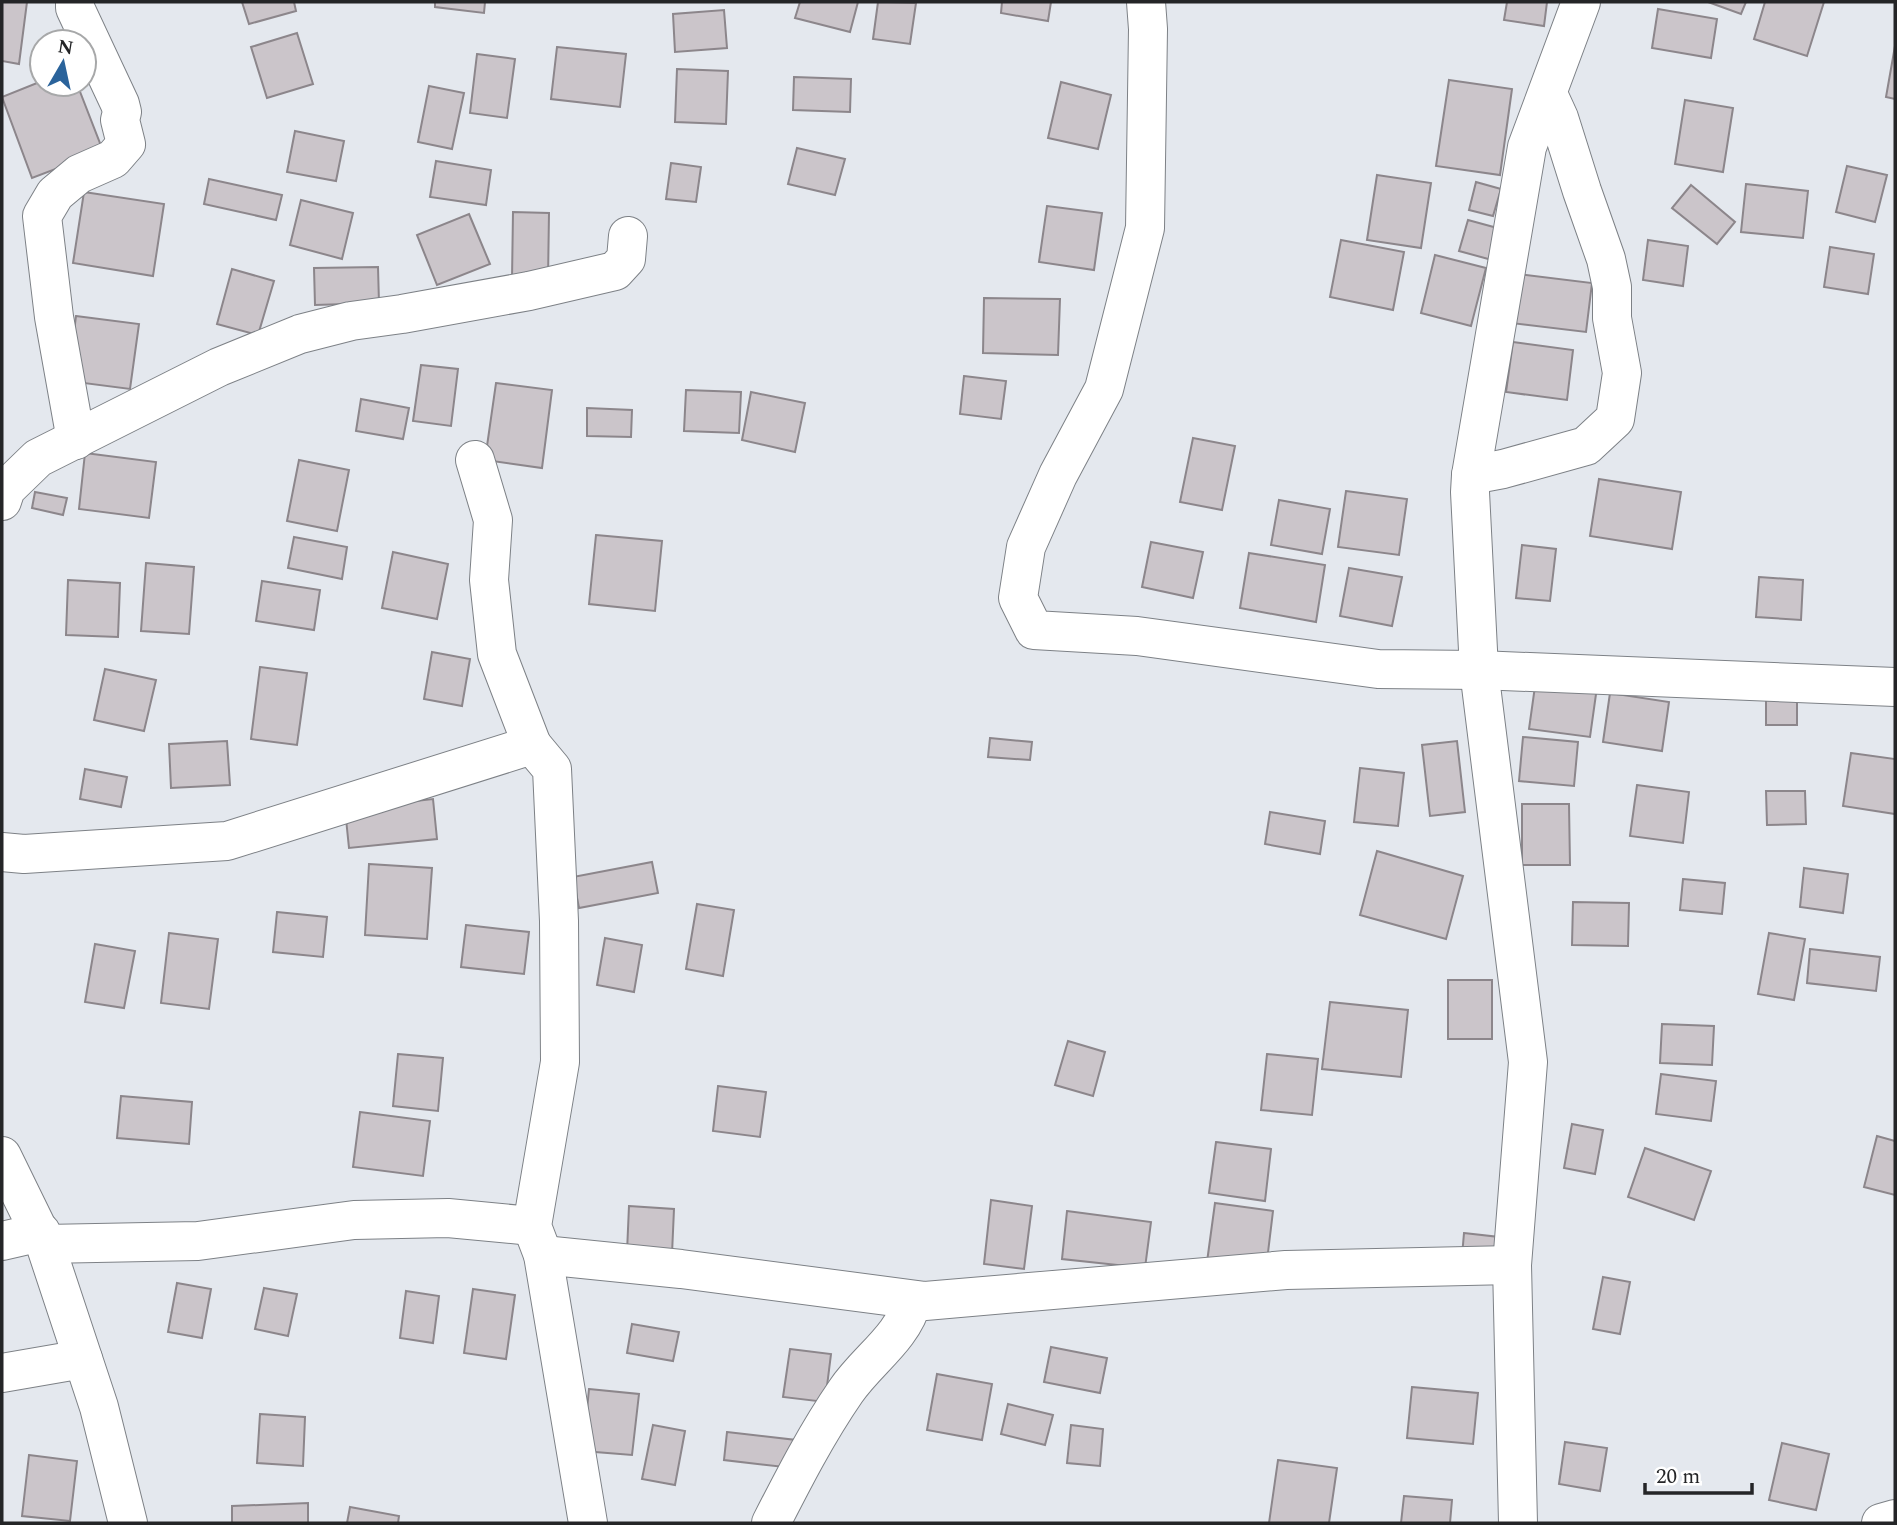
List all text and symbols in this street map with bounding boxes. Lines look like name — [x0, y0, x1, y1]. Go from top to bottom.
north arrow — [28, 28, 98, 98]
text: N — [55, 32, 75, 63]
scale bar — [1645, 1452, 1752, 1496]
text: 20 m — [1656, 1461, 1700, 1493]

